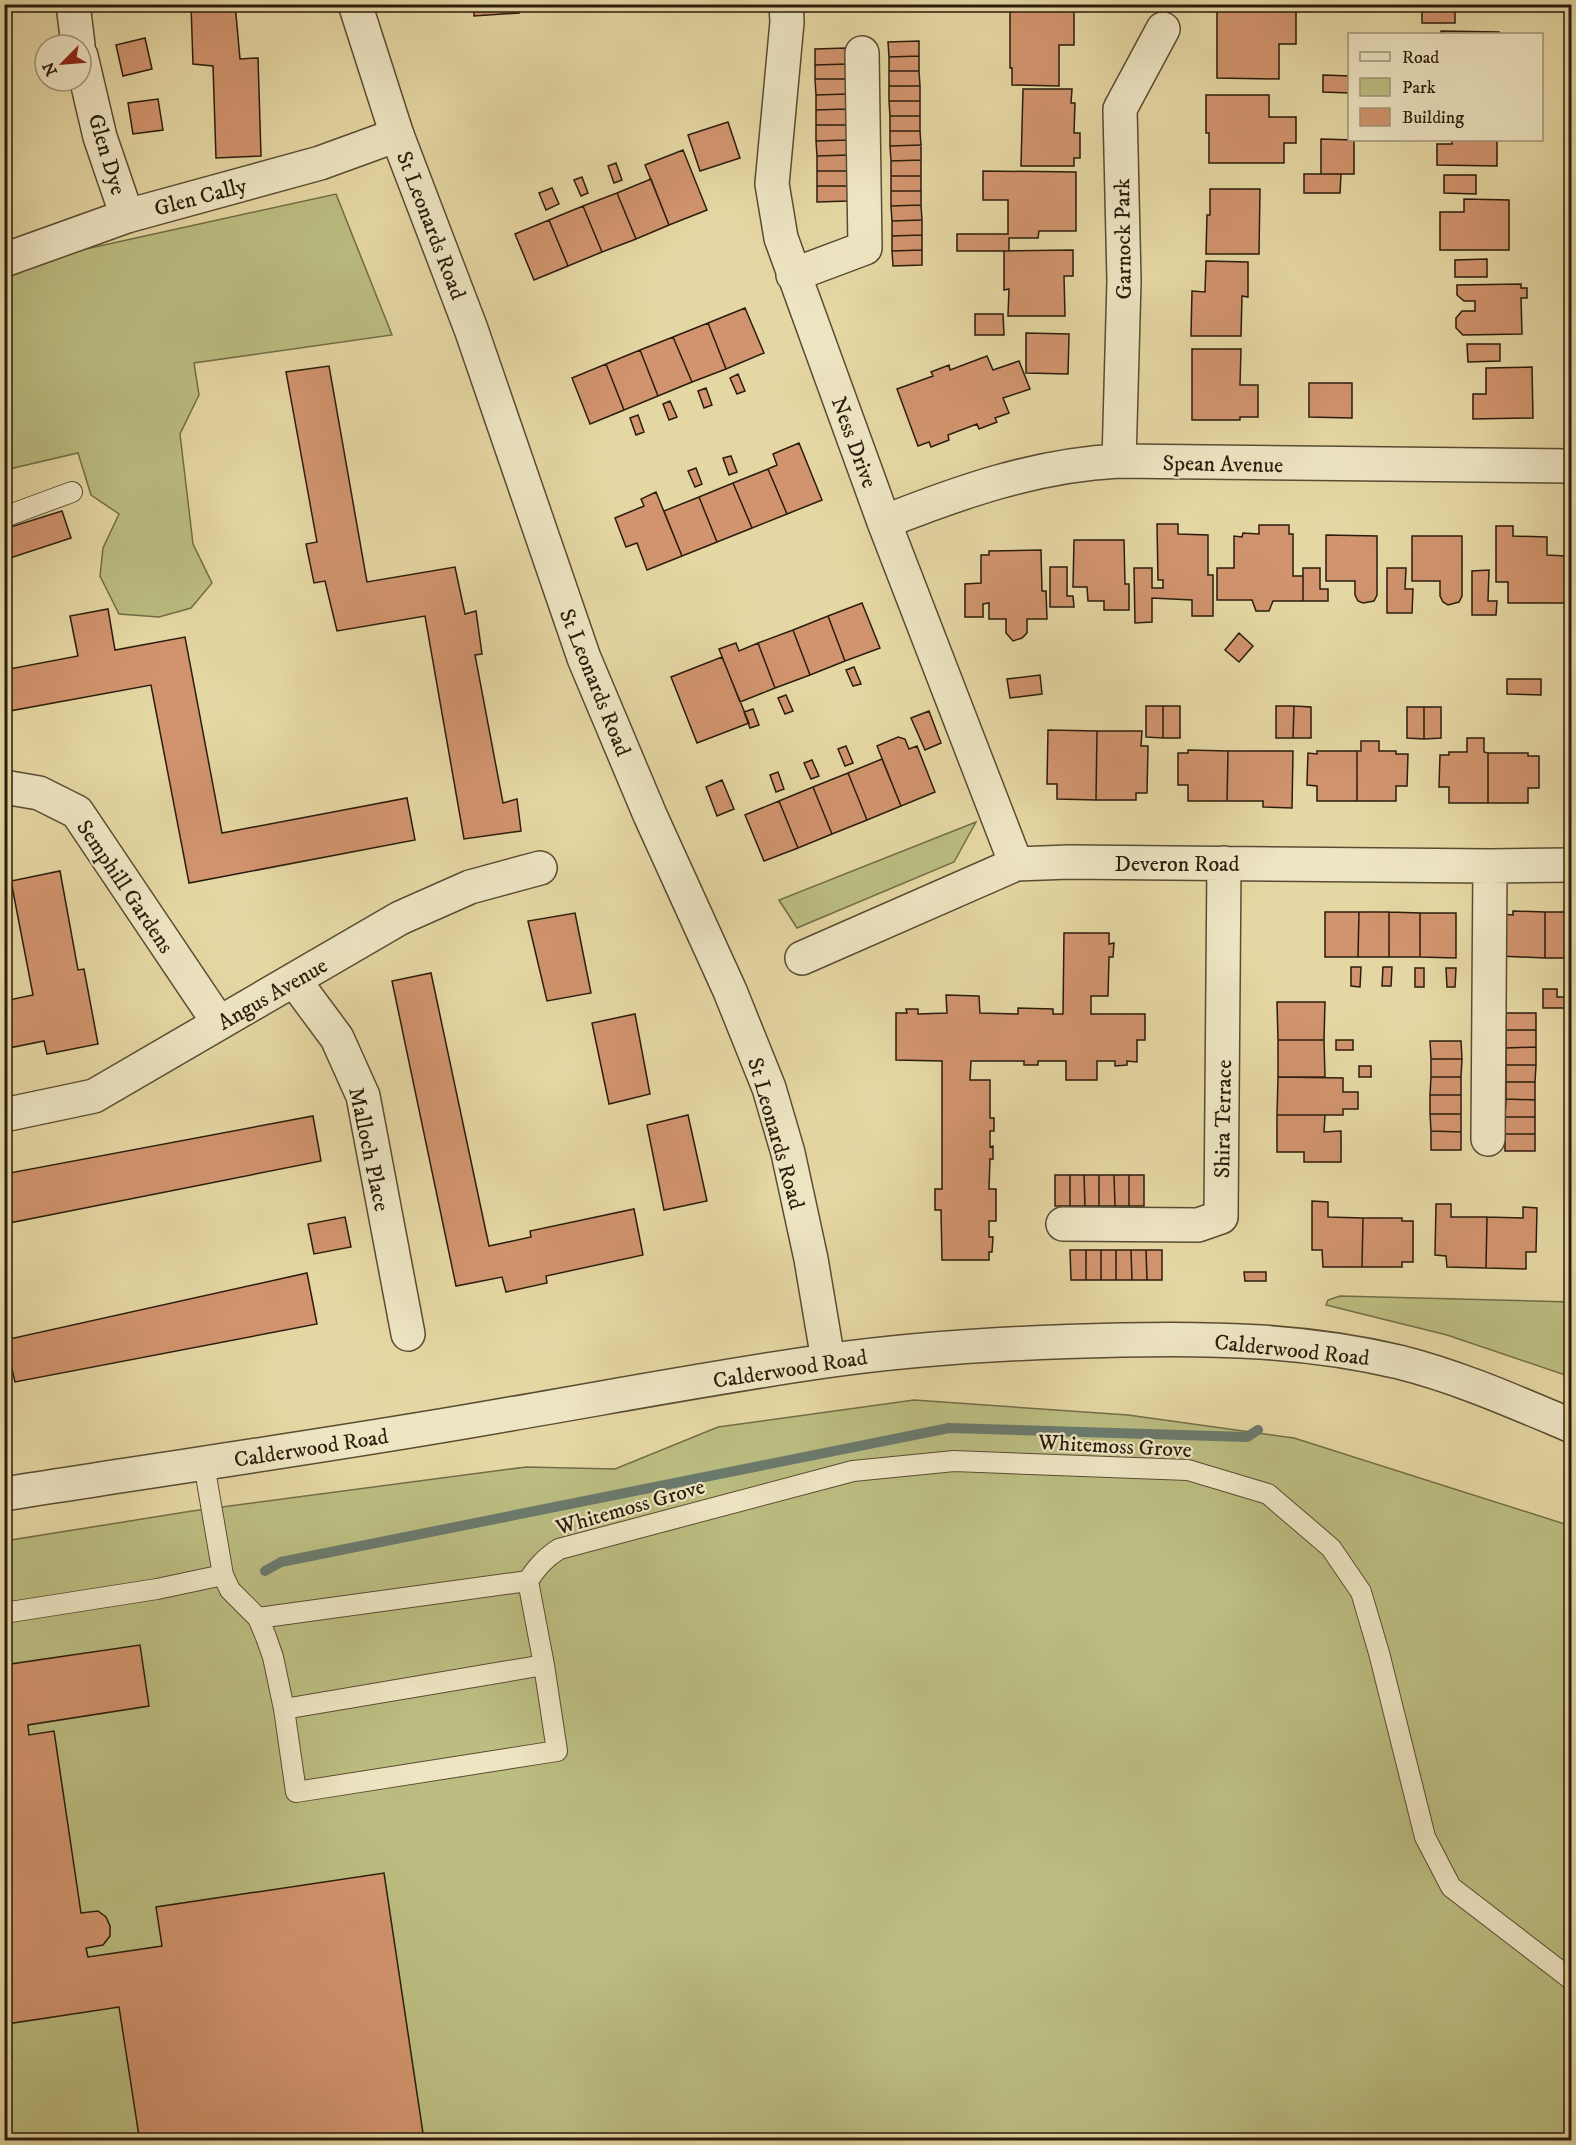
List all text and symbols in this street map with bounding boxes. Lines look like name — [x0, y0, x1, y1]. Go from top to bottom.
north arrow — [33, 33, 93, 93]
legend — [1348, 33, 1543, 141]
text: Road — [1402, 47, 1439, 69]
text: N — [38, 59, 62, 79]
text: Park — [1402, 77, 1436, 99]
text: Building — [1402, 107, 1464, 129]
street label: Glen Dye — [81, 111, 132, 198]
street label: St Leonards Road — [390, 148, 471, 303]
street label: Glen Cally — [151, 172, 250, 223]
street label: Garnock Park — [1109, 178, 1138, 300]
street label: Ness Drive — [825, 393, 883, 492]
street label: Spean Avenue — [1162, 450, 1284, 479]
street label: St Leonards Road — [553, 605, 636, 760]
street label: Semphill Gardens — [70, 815, 179, 959]
street label: Deveron Road — [1115, 851, 1239, 878]
street label: Angus Avenue — [213, 952, 332, 1037]
street label: St Leonards Road — [741, 1054, 810, 1212]
street label: Shira Terrace — [1209, 1059, 1238, 1179]
street label: Malloch Place — [342, 1085, 395, 1214]
street label: Calderwood Road — [1213, 1329, 1371, 1372]
street label: Calderwood Road — [711, 1344, 869, 1395]
street label: Calderwood Road — [232, 1423, 390, 1474]
street label: Whitemoss Grove — [1037, 1429, 1192, 1464]
street label: Whitemoss Grove — [552, 1473, 708, 1542]

